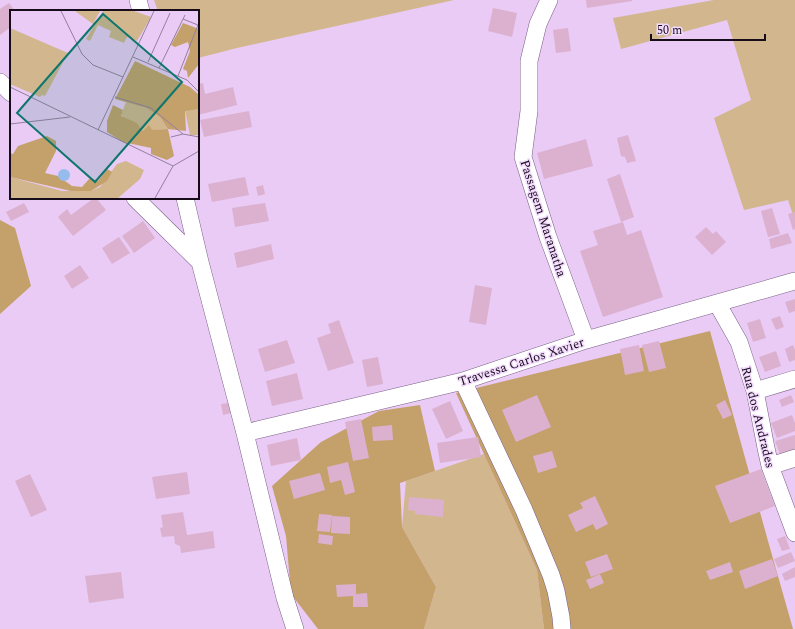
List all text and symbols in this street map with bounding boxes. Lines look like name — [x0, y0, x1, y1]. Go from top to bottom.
inset map — [10, 10, 199, 199]
scale bar — [651, 16, 765, 42]
text: 50 m — [657, 21, 682, 40]
street label: Passagem Maranatha — [515, 157, 572, 280]
street label: Travessa Carlos Xavier — [456, 332, 587, 392]
street label: Rua dos Andrades — [736, 364, 780, 470]

